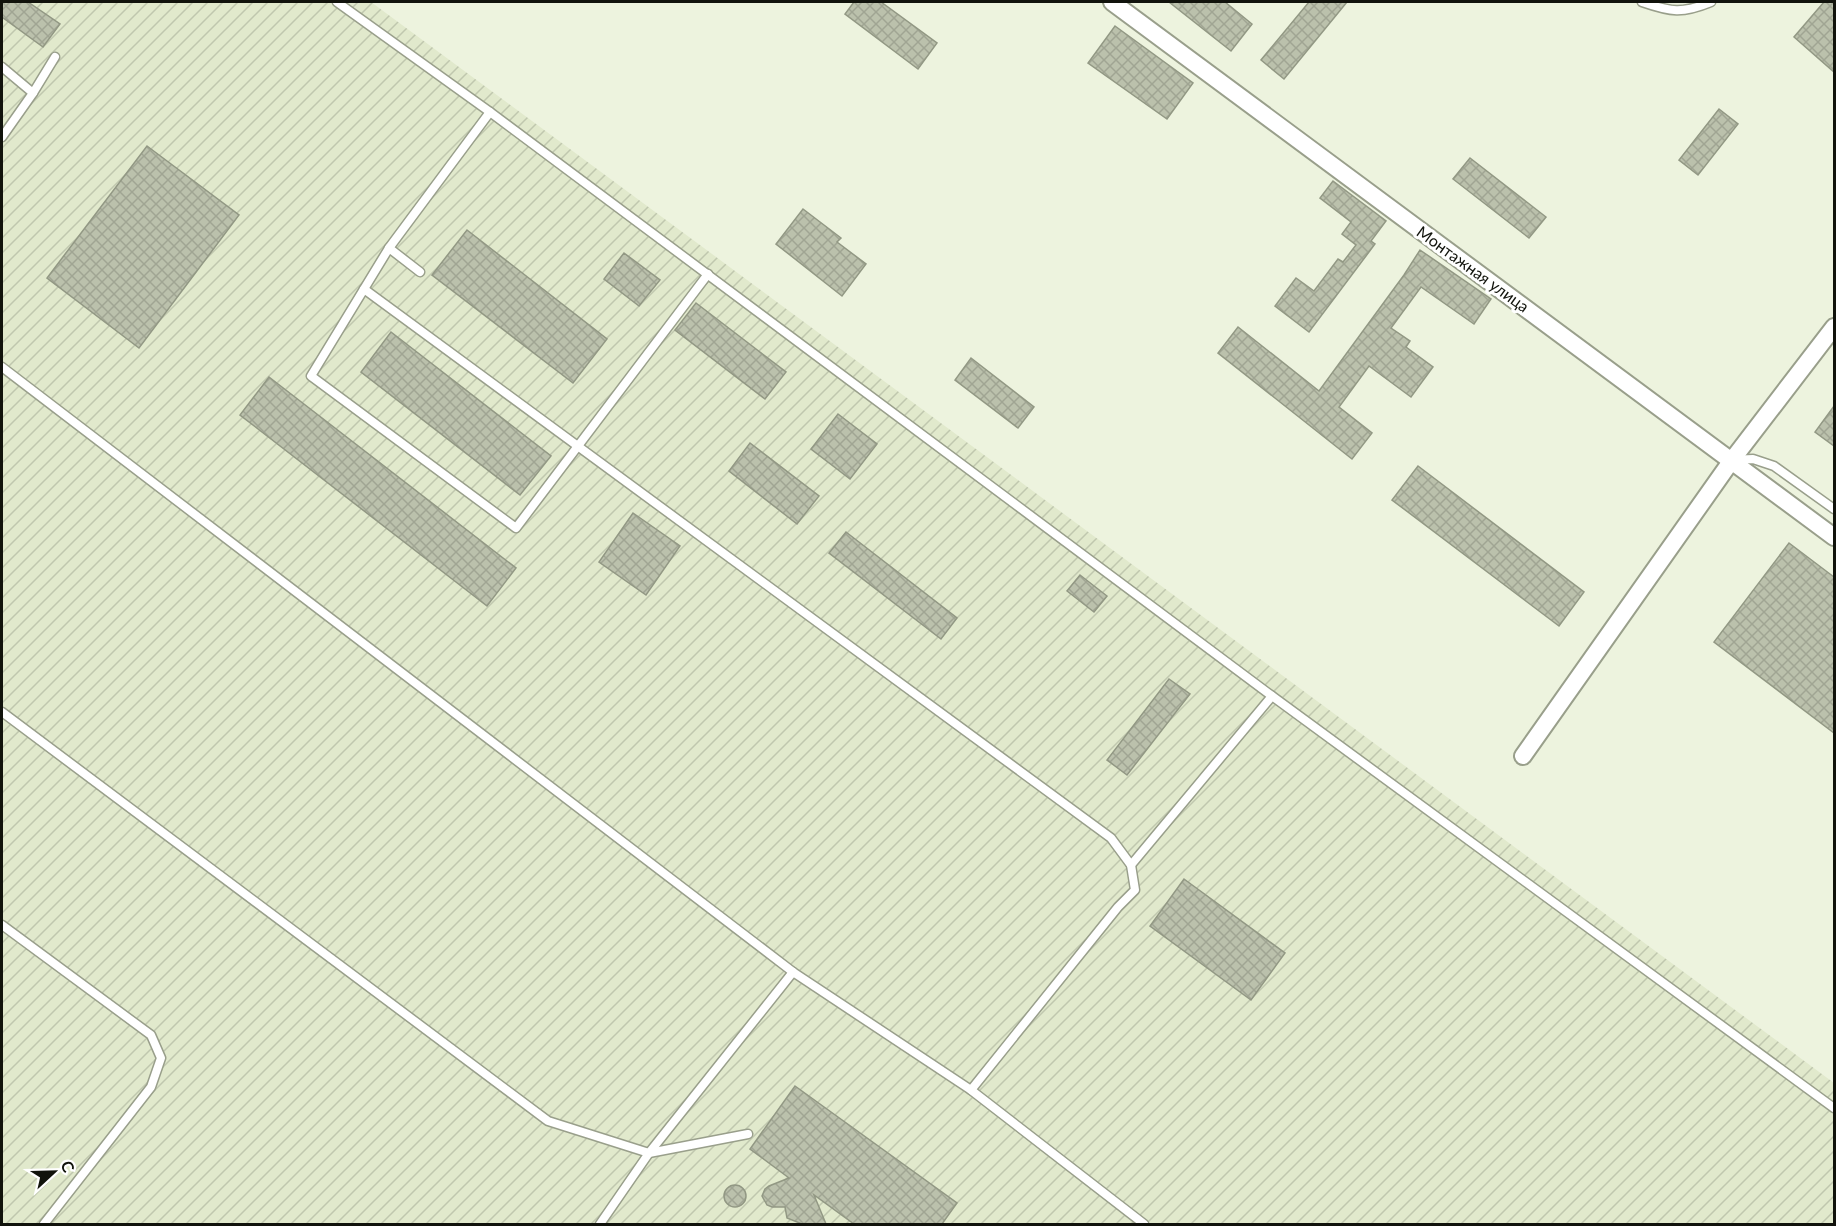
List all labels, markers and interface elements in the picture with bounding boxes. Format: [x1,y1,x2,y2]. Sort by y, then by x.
street label: Монтажная улица [1414,222,1533,316]
north arrow [24,1142,84,1202]
text: С [58,1158,79,1175]

